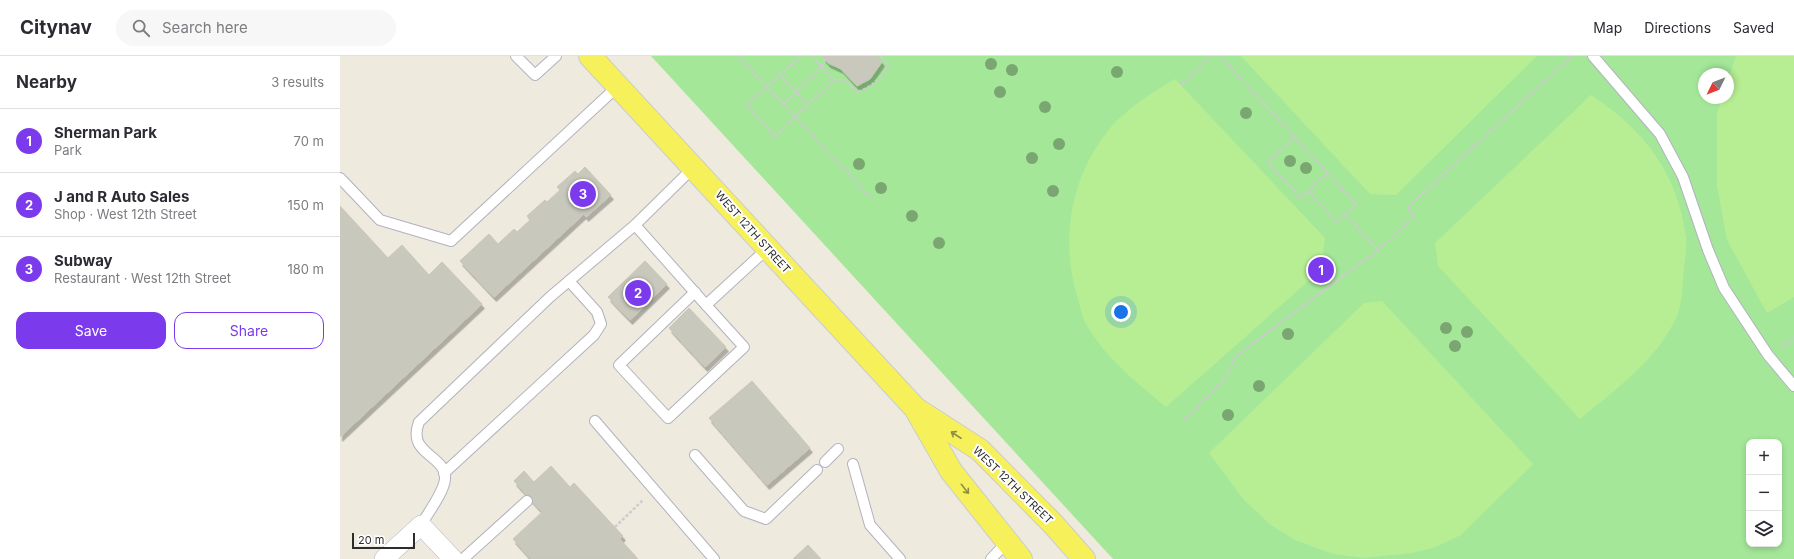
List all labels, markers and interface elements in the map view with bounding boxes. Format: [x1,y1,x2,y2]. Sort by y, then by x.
search box [116,10,396,46]
text: Citynav [20,16,92,39]
icon: search [130,17,152,39]
text: Search here [162,18,248,37]
text: Map [1593,19,1622,36]
text: Directions [1644,19,1711,36]
text: Saved [1733,19,1774,36]
north arrow [1698,68,1734,104]
text: Nearby [16,72,77,92]
text: 3 results [271,74,324,90]
text: Sherman Park [54,123,157,142]
text: 1 [26,133,32,149]
text: 70 m [294,133,324,149]
text: Park [54,142,82,158]
pin: 3 [570,179,596,209]
text: J and R Auto Sales [54,187,189,206]
street label: WEST 12TH STREET [712,188,794,276]
text: 2 [25,197,33,213]
text: 150 m [288,197,324,213]
text: Shop · West 12th Street [54,206,197,222]
text: Subway [54,251,113,270]
pin: 1 [1308,255,1334,285]
text: 3 [25,261,33,277]
text: 180 m [287,261,324,277]
text: Restaurant · West 12th Street [54,270,231,286]
pin: 2 [625,278,651,308]
your location [1111,302,1131,322]
button: Save [16,312,166,349]
button: Share [174,312,324,349]
one-way arrow [950,430,962,438]
map controls [1746,439,1782,547]
button: + [1746,439,1782,475]
street label: WEST 12TH STREET [970,443,1056,527]
button: − [1746,475,1782,511]
one-way arrow [961,483,969,494]
button: layers [1746,511,1782,547]
scale bar [352,531,415,550]
text: 20 m [358,533,384,547]

